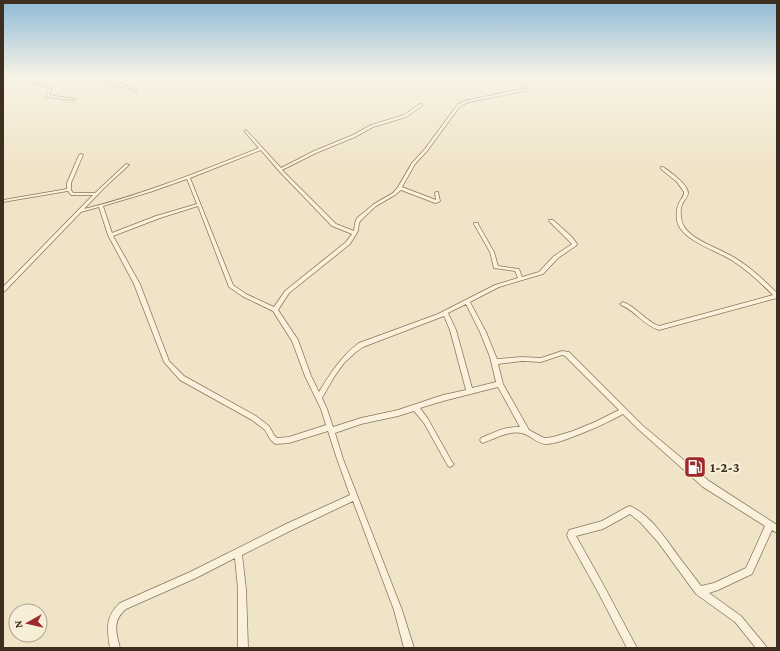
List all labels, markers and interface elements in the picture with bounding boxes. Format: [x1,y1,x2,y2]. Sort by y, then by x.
fuel station icon: 1-2-3 [682,454,708,480]
place label: 1-2-3 [710,459,740,475]
north arrow [8,603,48,643]
text: N [12,619,25,629]

